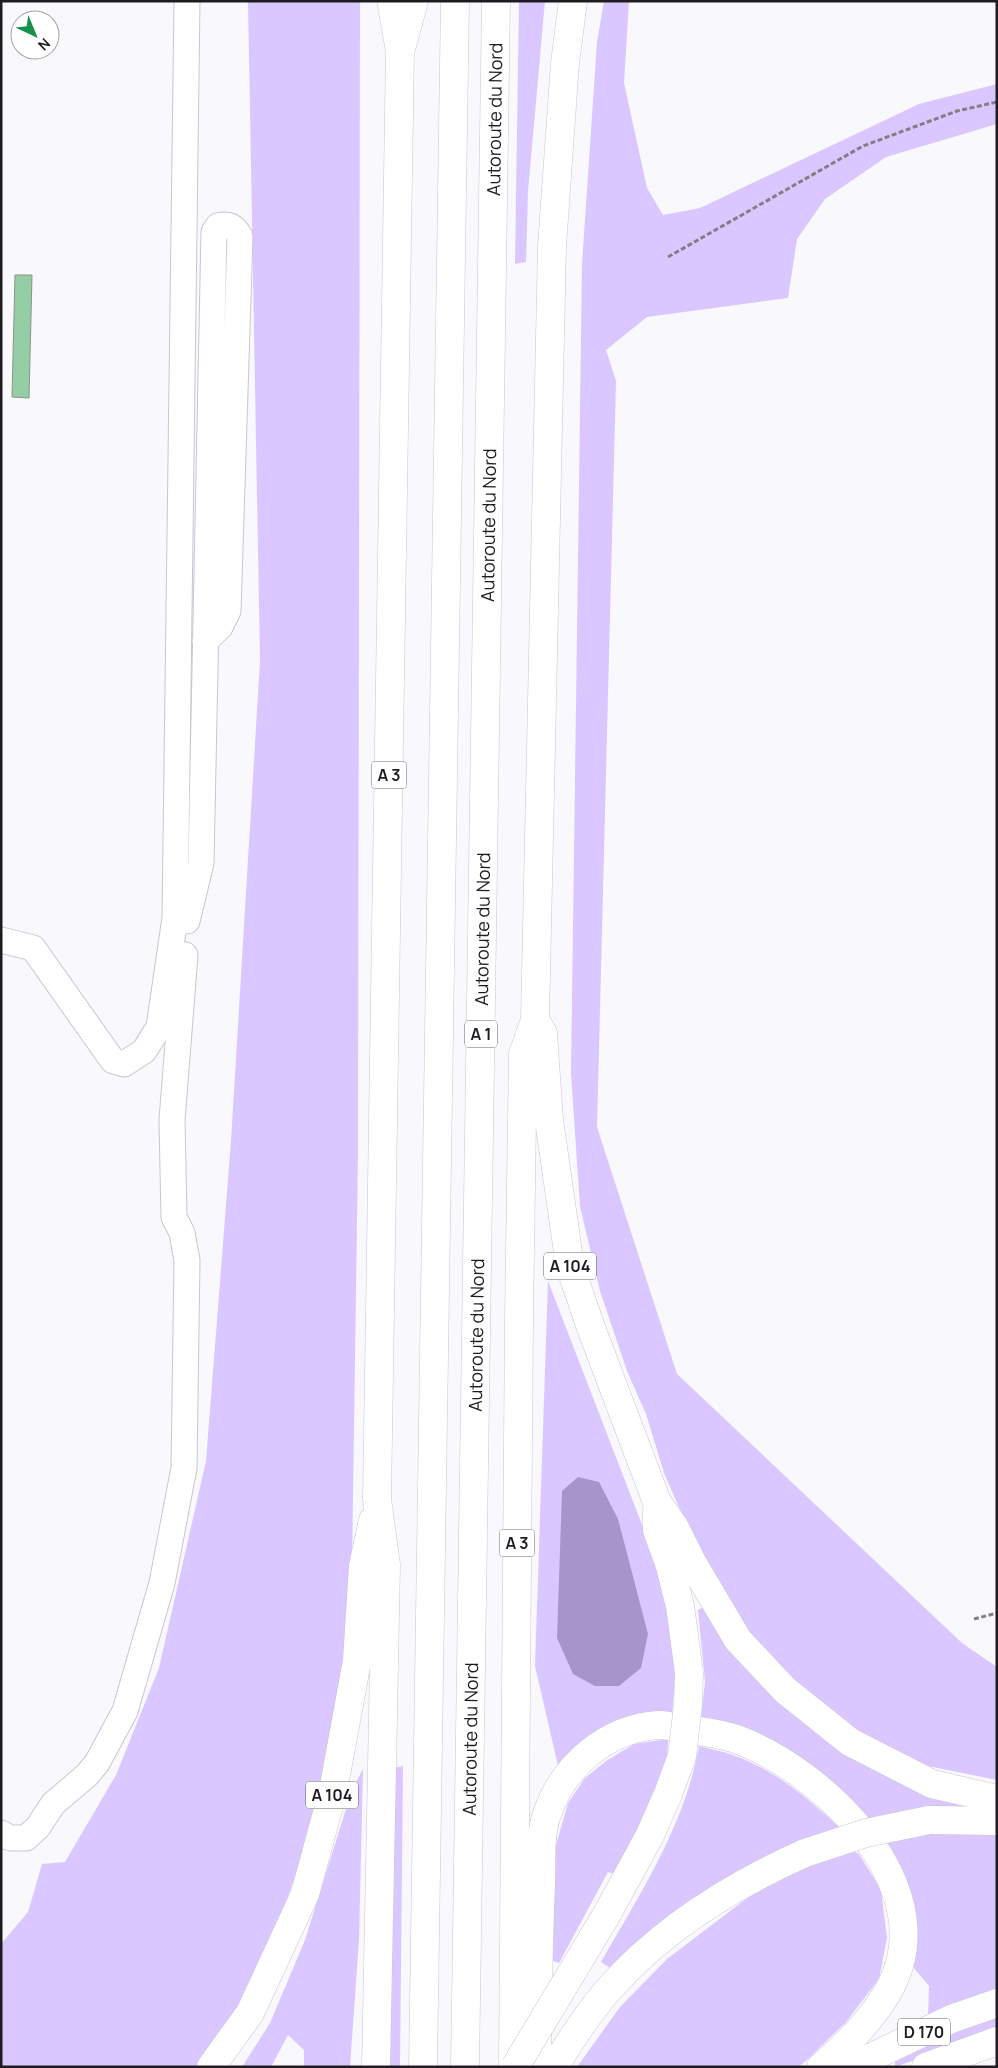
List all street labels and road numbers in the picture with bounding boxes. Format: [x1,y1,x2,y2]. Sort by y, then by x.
street label: Autoroute du Nord [481,42,507,196]
street label: Autoroute du Nord [475,448,501,602]
road number: A 3 [372,762,406,788]
street label: Autoroute du Nord [469,852,495,1006]
road number: A 1 [465,1021,497,1048]
road number: A 104 [544,1252,596,1280]
street label: Autoroute du Nord [463,1258,489,1412]
road number: A 3 [500,1530,534,1556]
street label: Autoroute du Nord [457,1662,483,1816]
road number: A 104 [306,1782,358,1808]
road number: D 170 [898,2018,950,2045]

